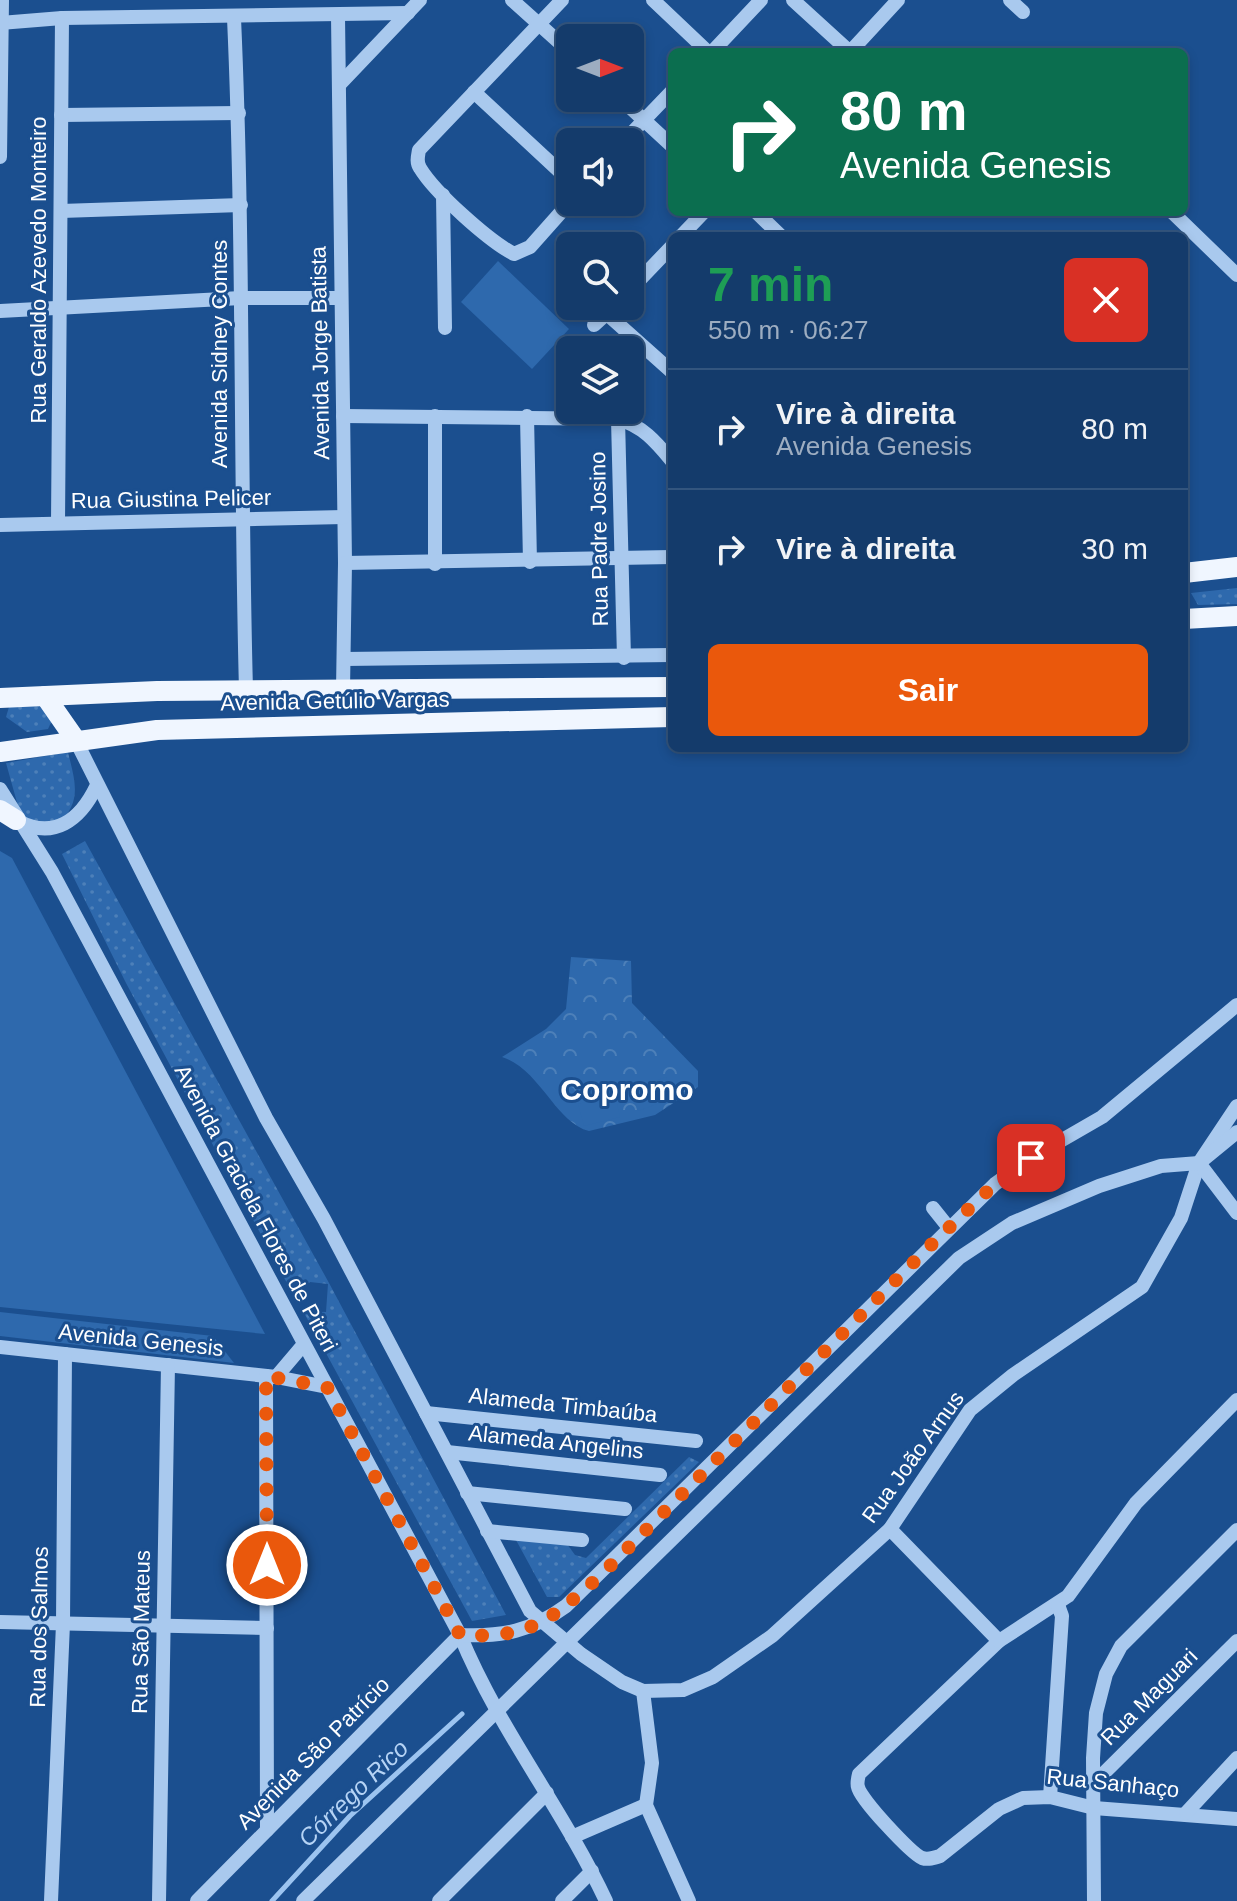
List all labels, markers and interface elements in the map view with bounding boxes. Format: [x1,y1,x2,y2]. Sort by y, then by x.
north arrow [556,24,644,112]
map controls [556,24,644,424]
text: 80 m [840,79,968,142]
icon: right [708,80,812,184]
street label: Rua Geraldo Azevedo Monteiro [26,117,51,423]
button: sound [556,128,644,216]
text: Avenida Genesis [840,145,1112,186]
button: search [556,232,644,320]
street label: Avenida Sidney Contes [207,240,232,468]
street label: Avenida Jorge Batista [306,245,334,460]
text: 7 min [708,258,833,311]
button: close [1064,258,1148,342]
text: 550 m · 06:27 [708,315,868,345]
button: layers [556,336,644,424]
text: Vire à direita [776,397,956,430]
icon: right [708,407,752,451]
text: 80 m [1081,412,1148,445]
text: Avenida Genesis [776,431,972,461]
street label: Rua Padre Josino [585,451,613,627]
street label: Rua Giustina Pelicer [71,485,271,513]
icon: right [708,527,752,571]
text: Vire à direita [776,532,956,565]
text: 30 m [1081,532,1148,565]
button: Sair [708,644,1148,736]
street label: Avenida Getúlio Vargas [220,687,450,715]
street label: Avenida Graciela Flores de Piteri [170,1060,342,1356]
district label: Copromo [560,1073,694,1106]
pin [997,1124,1065,1192]
icon: arrive [1009,1136,1053,1180]
street label: Avenida Genesis [57,1319,225,1361]
street label: Alameda Timbaúba [467,1383,659,1427]
street label: Rua João Arnus [857,1386,969,1528]
street label: Alameda Angelins [467,1420,645,1464]
position arrow [225,1523,309,1607]
street label: Rua dos Salmos [25,1546,53,1708]
street label: Rua São Mateus [127,1550,155,1714]
street label: Rua Maguari [1096,1644,1202,1750]
street label: Avenida São Patrício [232,1672,394,1834]
water label: Córrego Rico [293,1734,413,1852]
street label: Rua Sanhaço [1045,1764,1181,1802]

